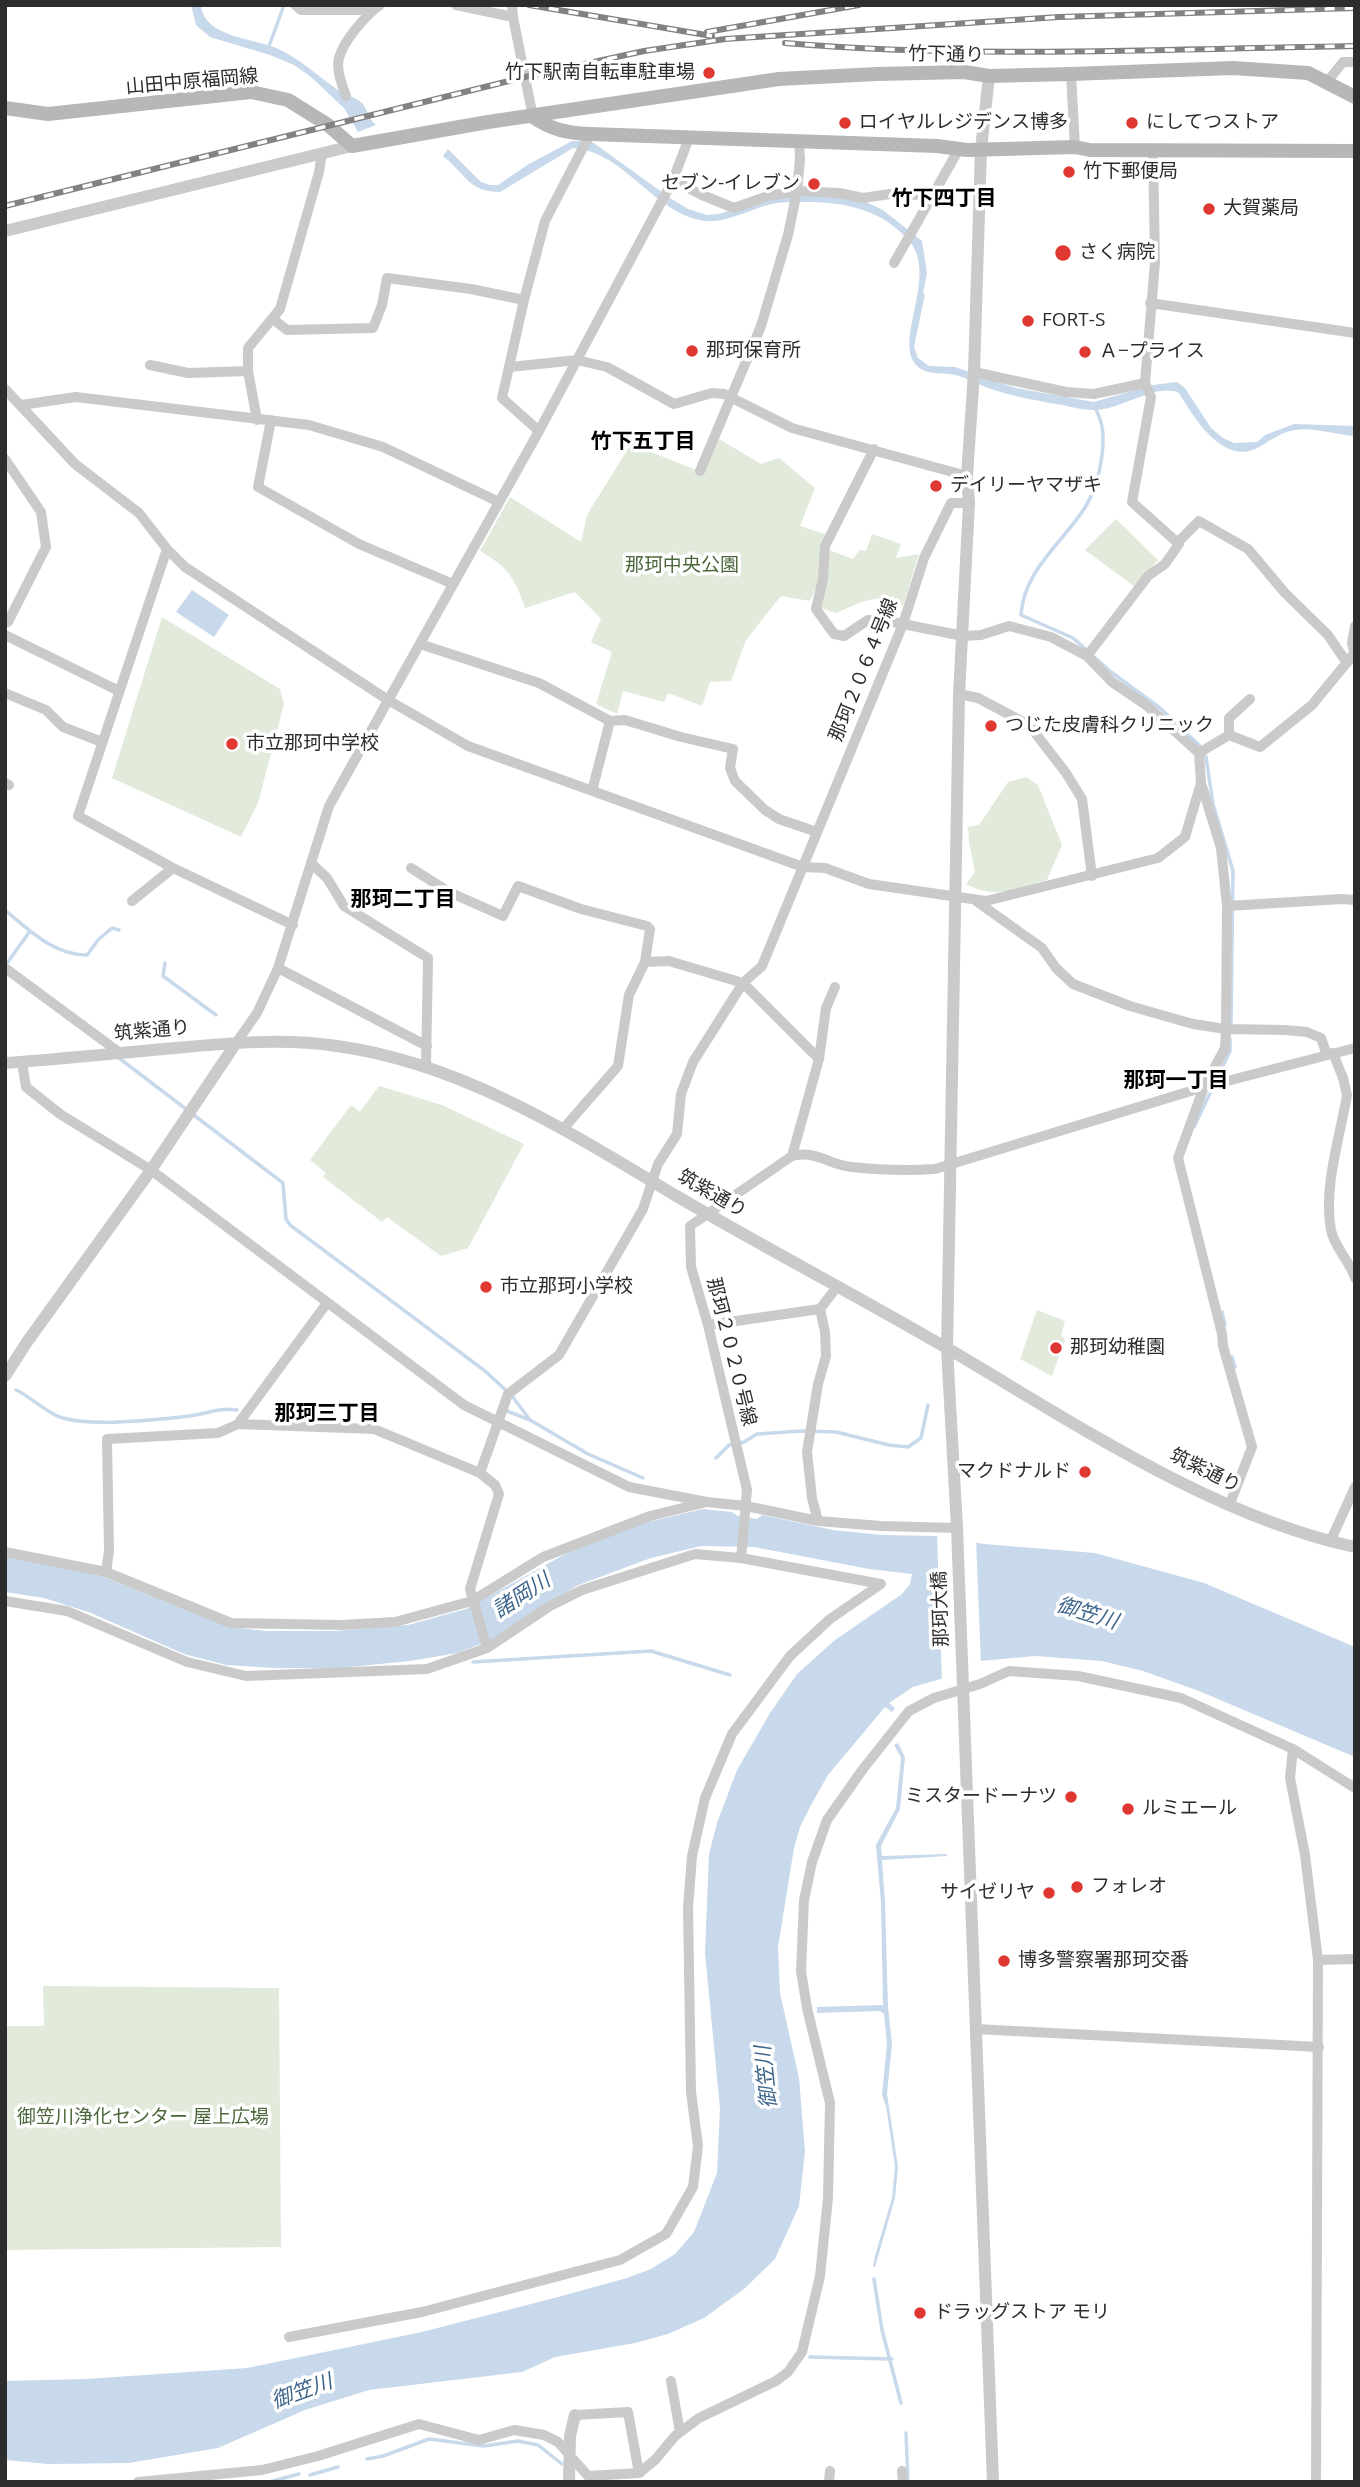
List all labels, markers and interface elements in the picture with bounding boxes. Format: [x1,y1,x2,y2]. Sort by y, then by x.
street label: 竹下通り [908,43,984,67]
place label: 竹下駅南自転車駐車場 [505,62,695,84]
street label: 山田中原福岡線 [125,65,259,99]
marker: 竹下駅南自転車駐車場 [701,65,717,81]
place label: ロイヤルレジデンス博多 [859,112,1068,134]
place label: にしてつストア [1146,112,1279,134]
marker: ロイヤルレジデンス博多 [837,115,853,131]
marker: にしてつストア [1124,115,1140,131]
place label: 竹下郵便局 [1083,161,1178,183]
marker: 竹下郵便局 [1061,164,1077,180]
place label: セブン-イレブン [661,173,800,195]
marker: セブン-イレブン [806,176,822,192]
district label: 竹下四丁目 [892,186,996,212]
place label: 大賀薬局 [1223,198,1299,220]
marker: 大賀薬局 [1201,201,1217,217]
place label: さく病院 [1079,242,1155,264]
marker: さく病院 [1053,243,1073,263]
place label: FORT-S [1042,310,1105,332]
marker: FORT-S [1020,313,1036,329]
place label: 那珂保育所 [706,340,801,362]
place label: Ａ−プライス [1099,341,1205,363]
marker: 那珂保育所 [684,343,700,359]
marker: Ａ−プライス [1077,344,1093,360]
district label: 竹下五丁目 [591,429,695,455]
place label: デイリーヤマザキ [950,475,1102,497]
marker: デイリーヤマザキ [928,478,944,494]
park label: 那珂中央公園 [625,555,739,577]
street label: 那珂２０６４号線 [825,595,903,745]
place label: つじた皮膚科クリニック [1005,715,1214,737]
marker: つじた皮膚科クリニック [983,718,999,734]
place label: 市立那珂中学校 [246,733,379,755]
marker: 市立那珂中学校 [224,736,240,752]
district label: 那珂二丁目 [351,887,455,913]
street label: 筑紫通り [113,1016,191,1046]
district label: 那珂一丁目 [1124,1068,1228,1094]
street label: 筑紫通り [673,1165,751,1223]
street label: 那珂２０２０号線 [702,1275,760,1429]
place label: 市立那珂小学校 [500,1276,633,1298]
marker: 市立那珂小学校 [478,1279,494,1295]
place label: 那珂幼稚園 [1070,1337,1165,1359]
marker: 那珂幼稚園 [1048,1340,1064,1356]
district label: 那珂三丁目 [275,1401,379,1427]
street label: 筑紫通り [1166,1444,1244,1498]
place label: マクドナルド [957,1461,1071,1483]
marker: マクドナルド [1077,1464,1093,1480]
water label: 諸岡川 [489,1568,555,1624]
street label: 那珂大橋 [928,1571,954,1647]
water label: 御笠川 [1053,1593,1121,1635]
place label: ミスタードーナツ [905,1786,1057,1808]
marker: ミスタードーナツ [1063,1789,1079,1805]
place label: ルミエール [1142,1798,1237,1820]
marker: ルミエール [1120,1801,1136,1817]
place label: フォレオ [1091,1876,1167,1898]
marker: フォレオ [1069,1879,1085,1895]
place label: サイゼリヤ [940,1882,1035,1904]
marker: サイゼリヤ [1041,1885,1057,1901]
place label: 博多警察署那珂交番 [1018,1950,1189,1972]
marker: 博多警察署那珂交番 [996,1953,1012,1969]
water label: 御笠川 [751,2044,783,2110]
park label: 御笠川浄化センター 屋上広場 [17,2107,269,2129]
place label: ドラッグストア モリ [934,2302,1110,2324]
marker: ドラッグストア モリ [912,2305,928,2321]
water label: 御笠川 [268,2369,336,2415]

